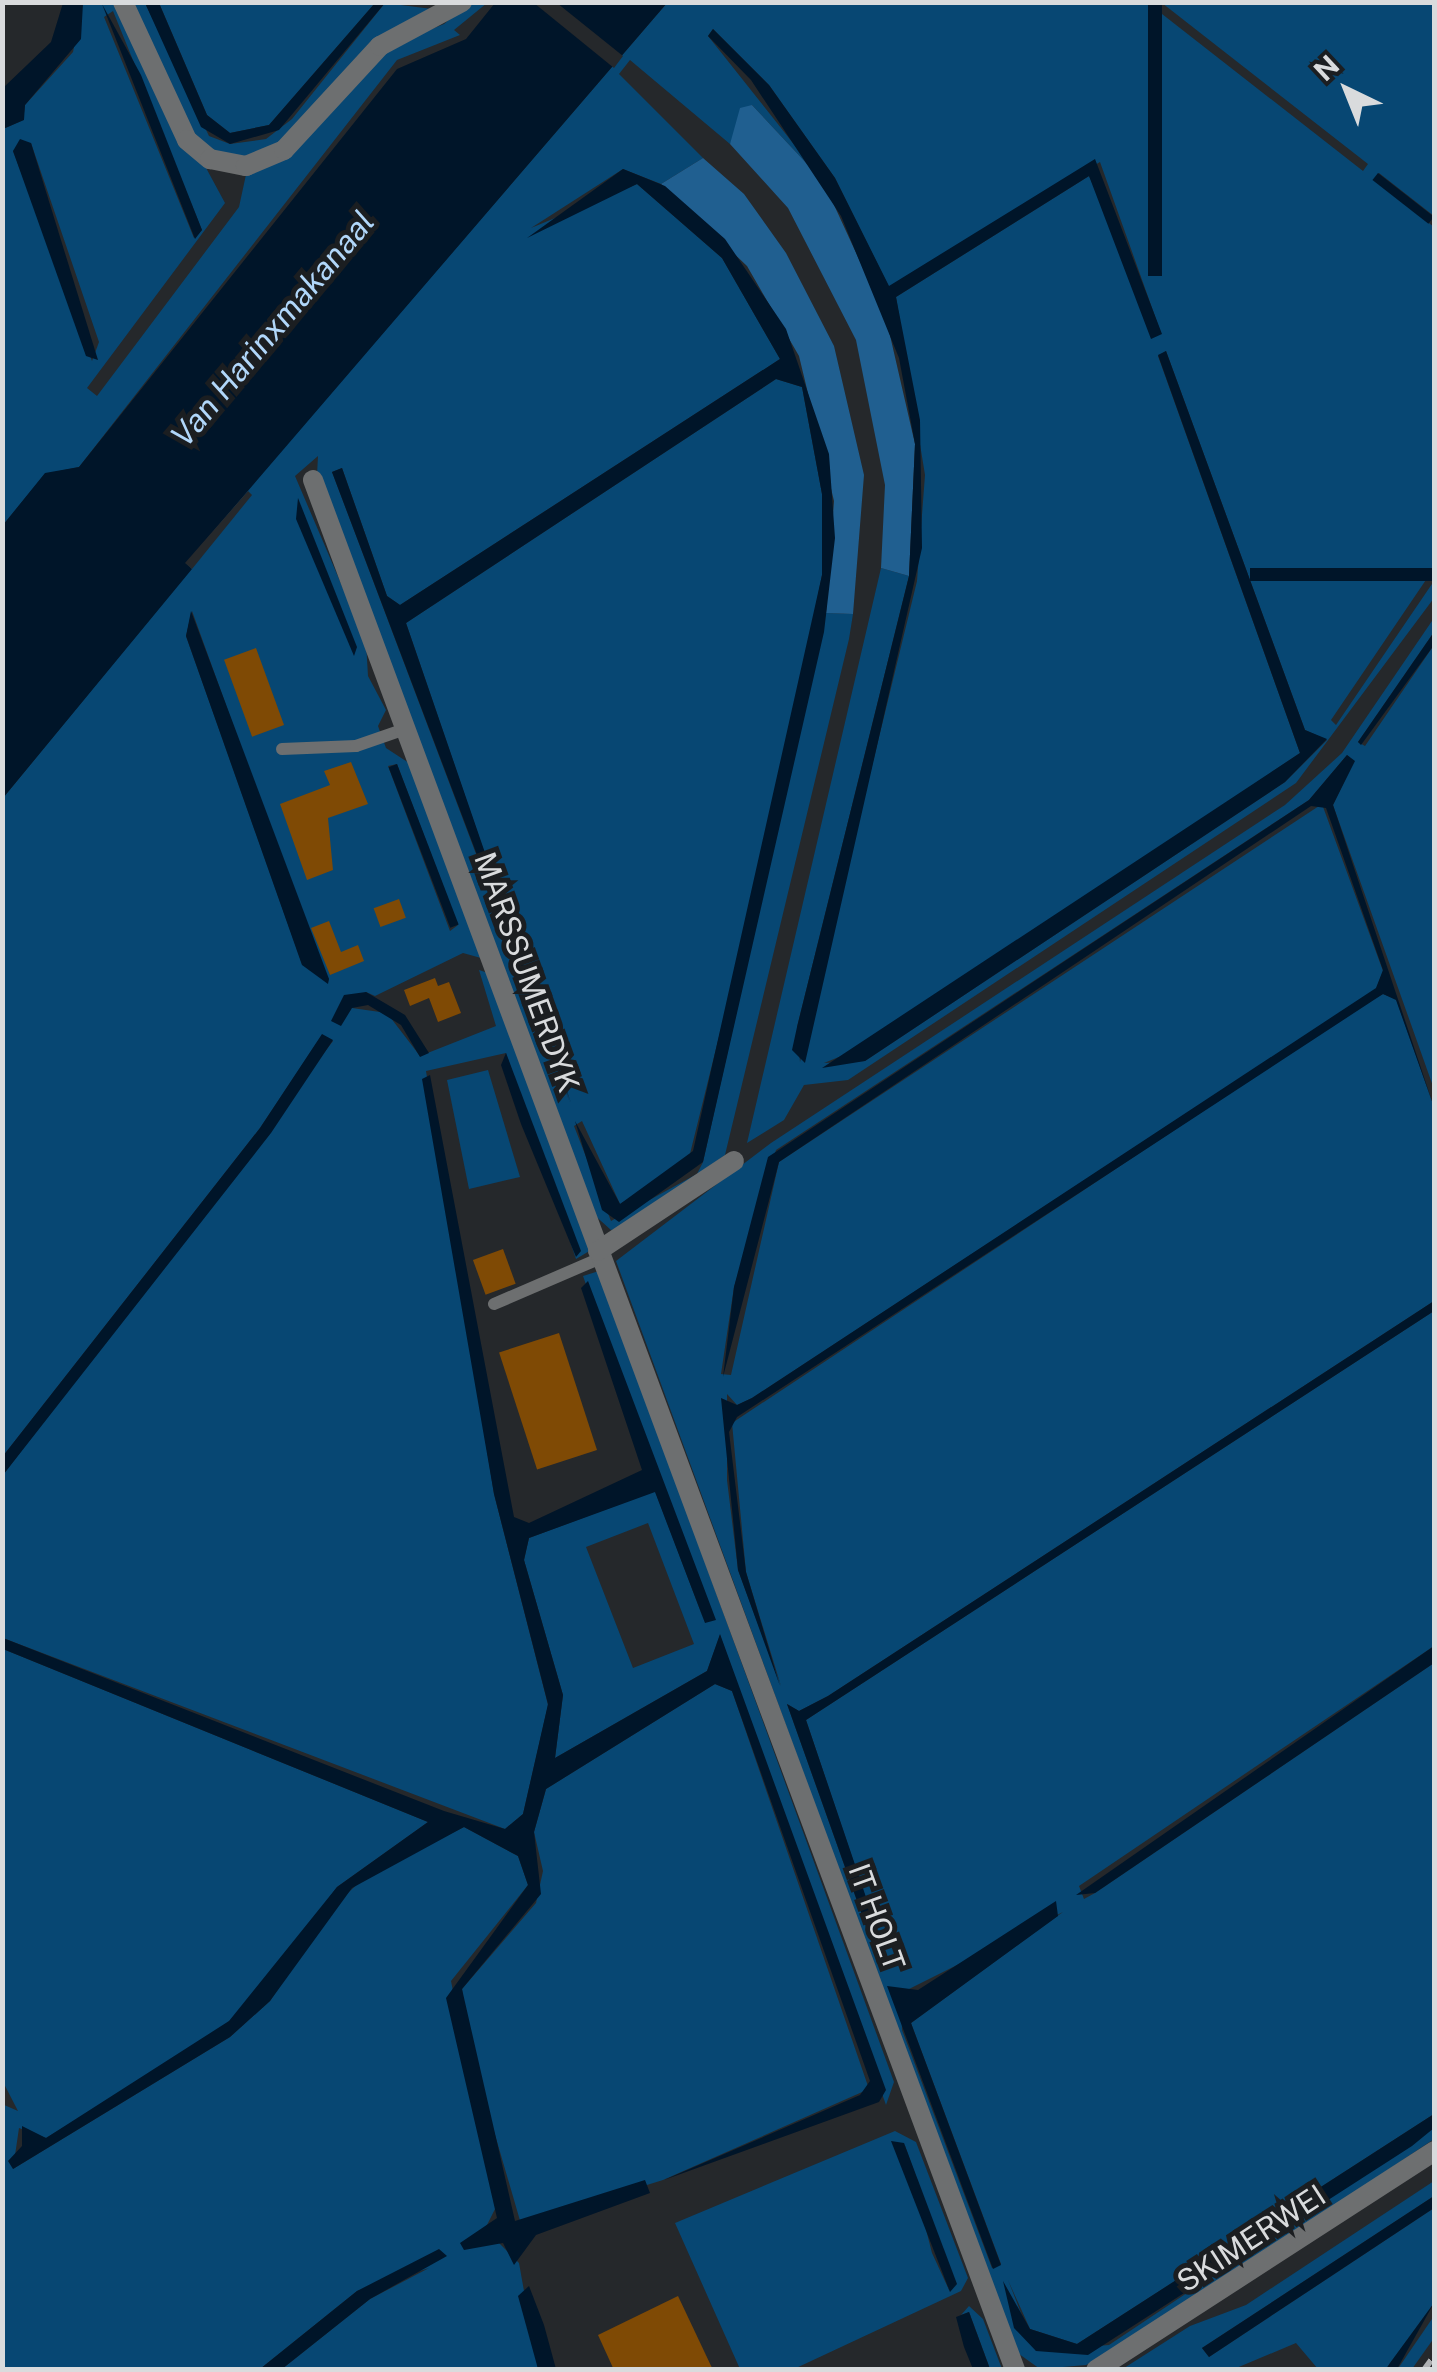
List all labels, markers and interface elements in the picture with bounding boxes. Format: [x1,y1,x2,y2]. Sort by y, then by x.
north arrow [1297,40,1397,140]
text: N [1307,48,1345,87]
water label: Van Harinxmakanaal [163,203,383,455]
street label: MARSSUMERDYK [467,847,587,1097]
street label: IT HOLT [841,1859,913,1975]
street label: SKIMERWEI [1170,2177,1332,2299]

